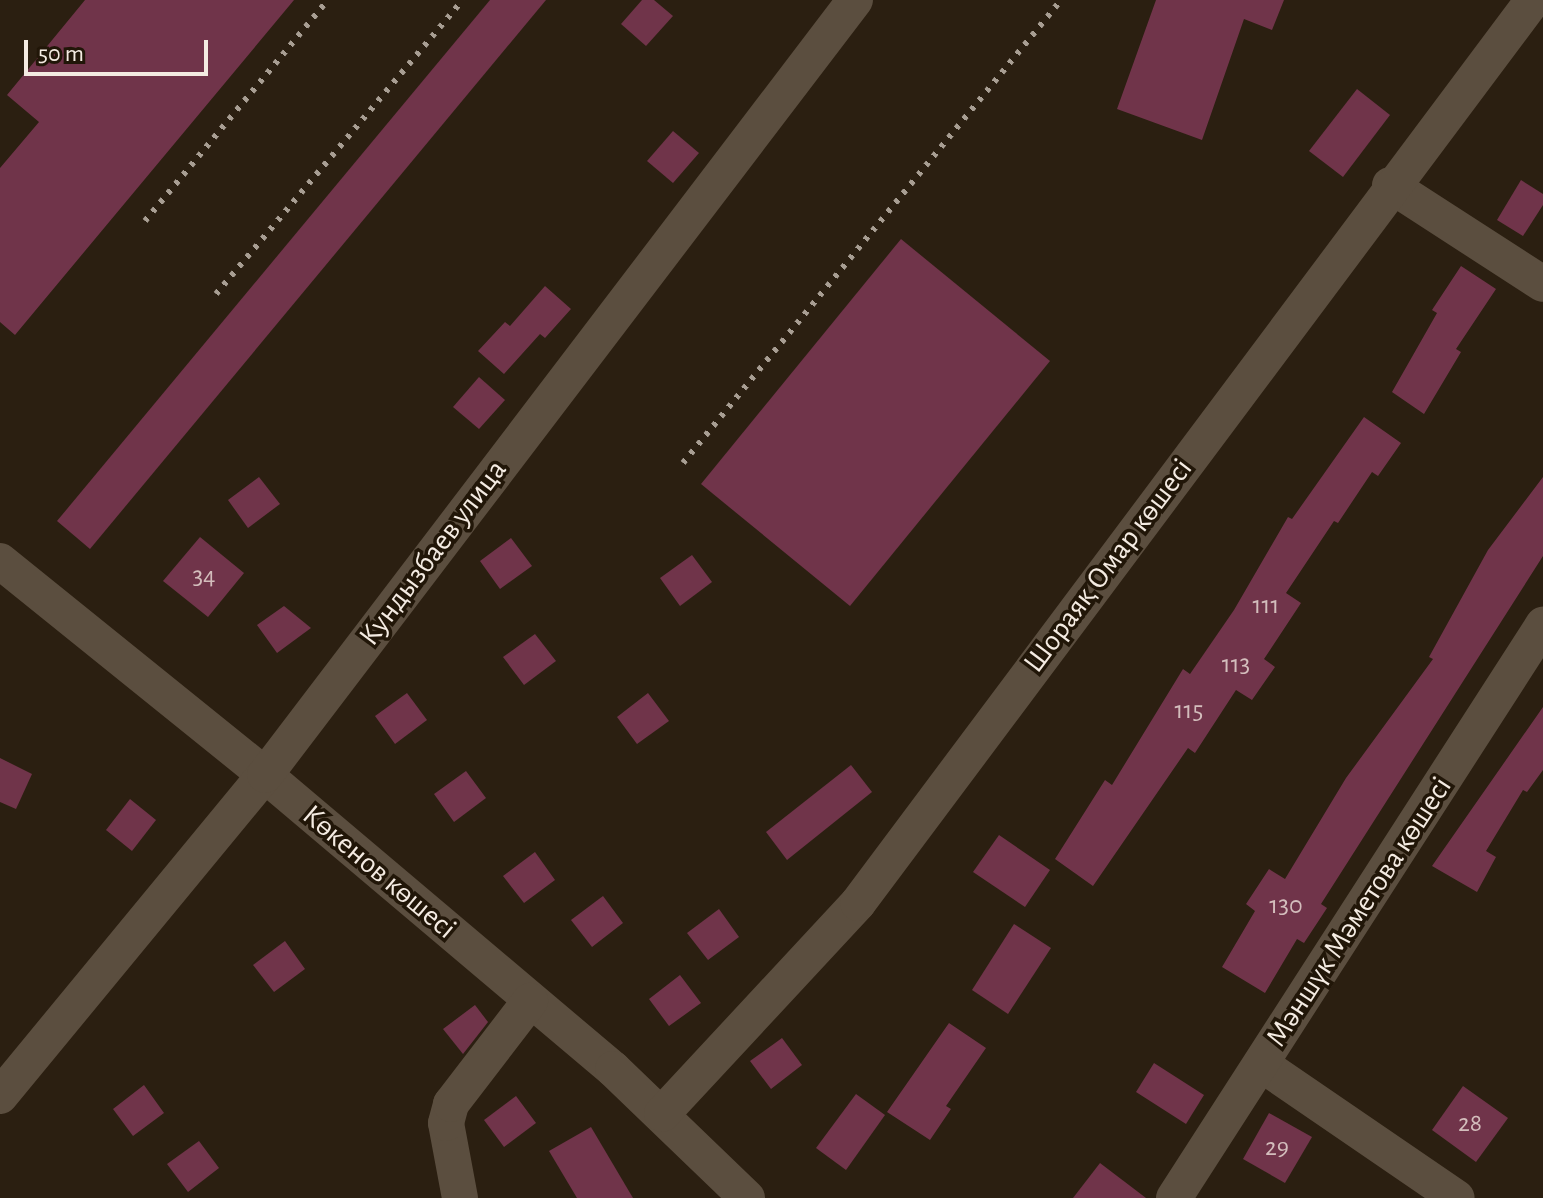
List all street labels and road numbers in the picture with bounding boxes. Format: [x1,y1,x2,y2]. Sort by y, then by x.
street label: Шораяқ Омар көшесі [1016,452,1200,680]
street label: Кундызбаев улица [351,453,515,653]
street label: Мәншүк Мәметова көшесі [1258,770,1460,1054]
street label: Көкенов көшесі [295,797,463,947]

